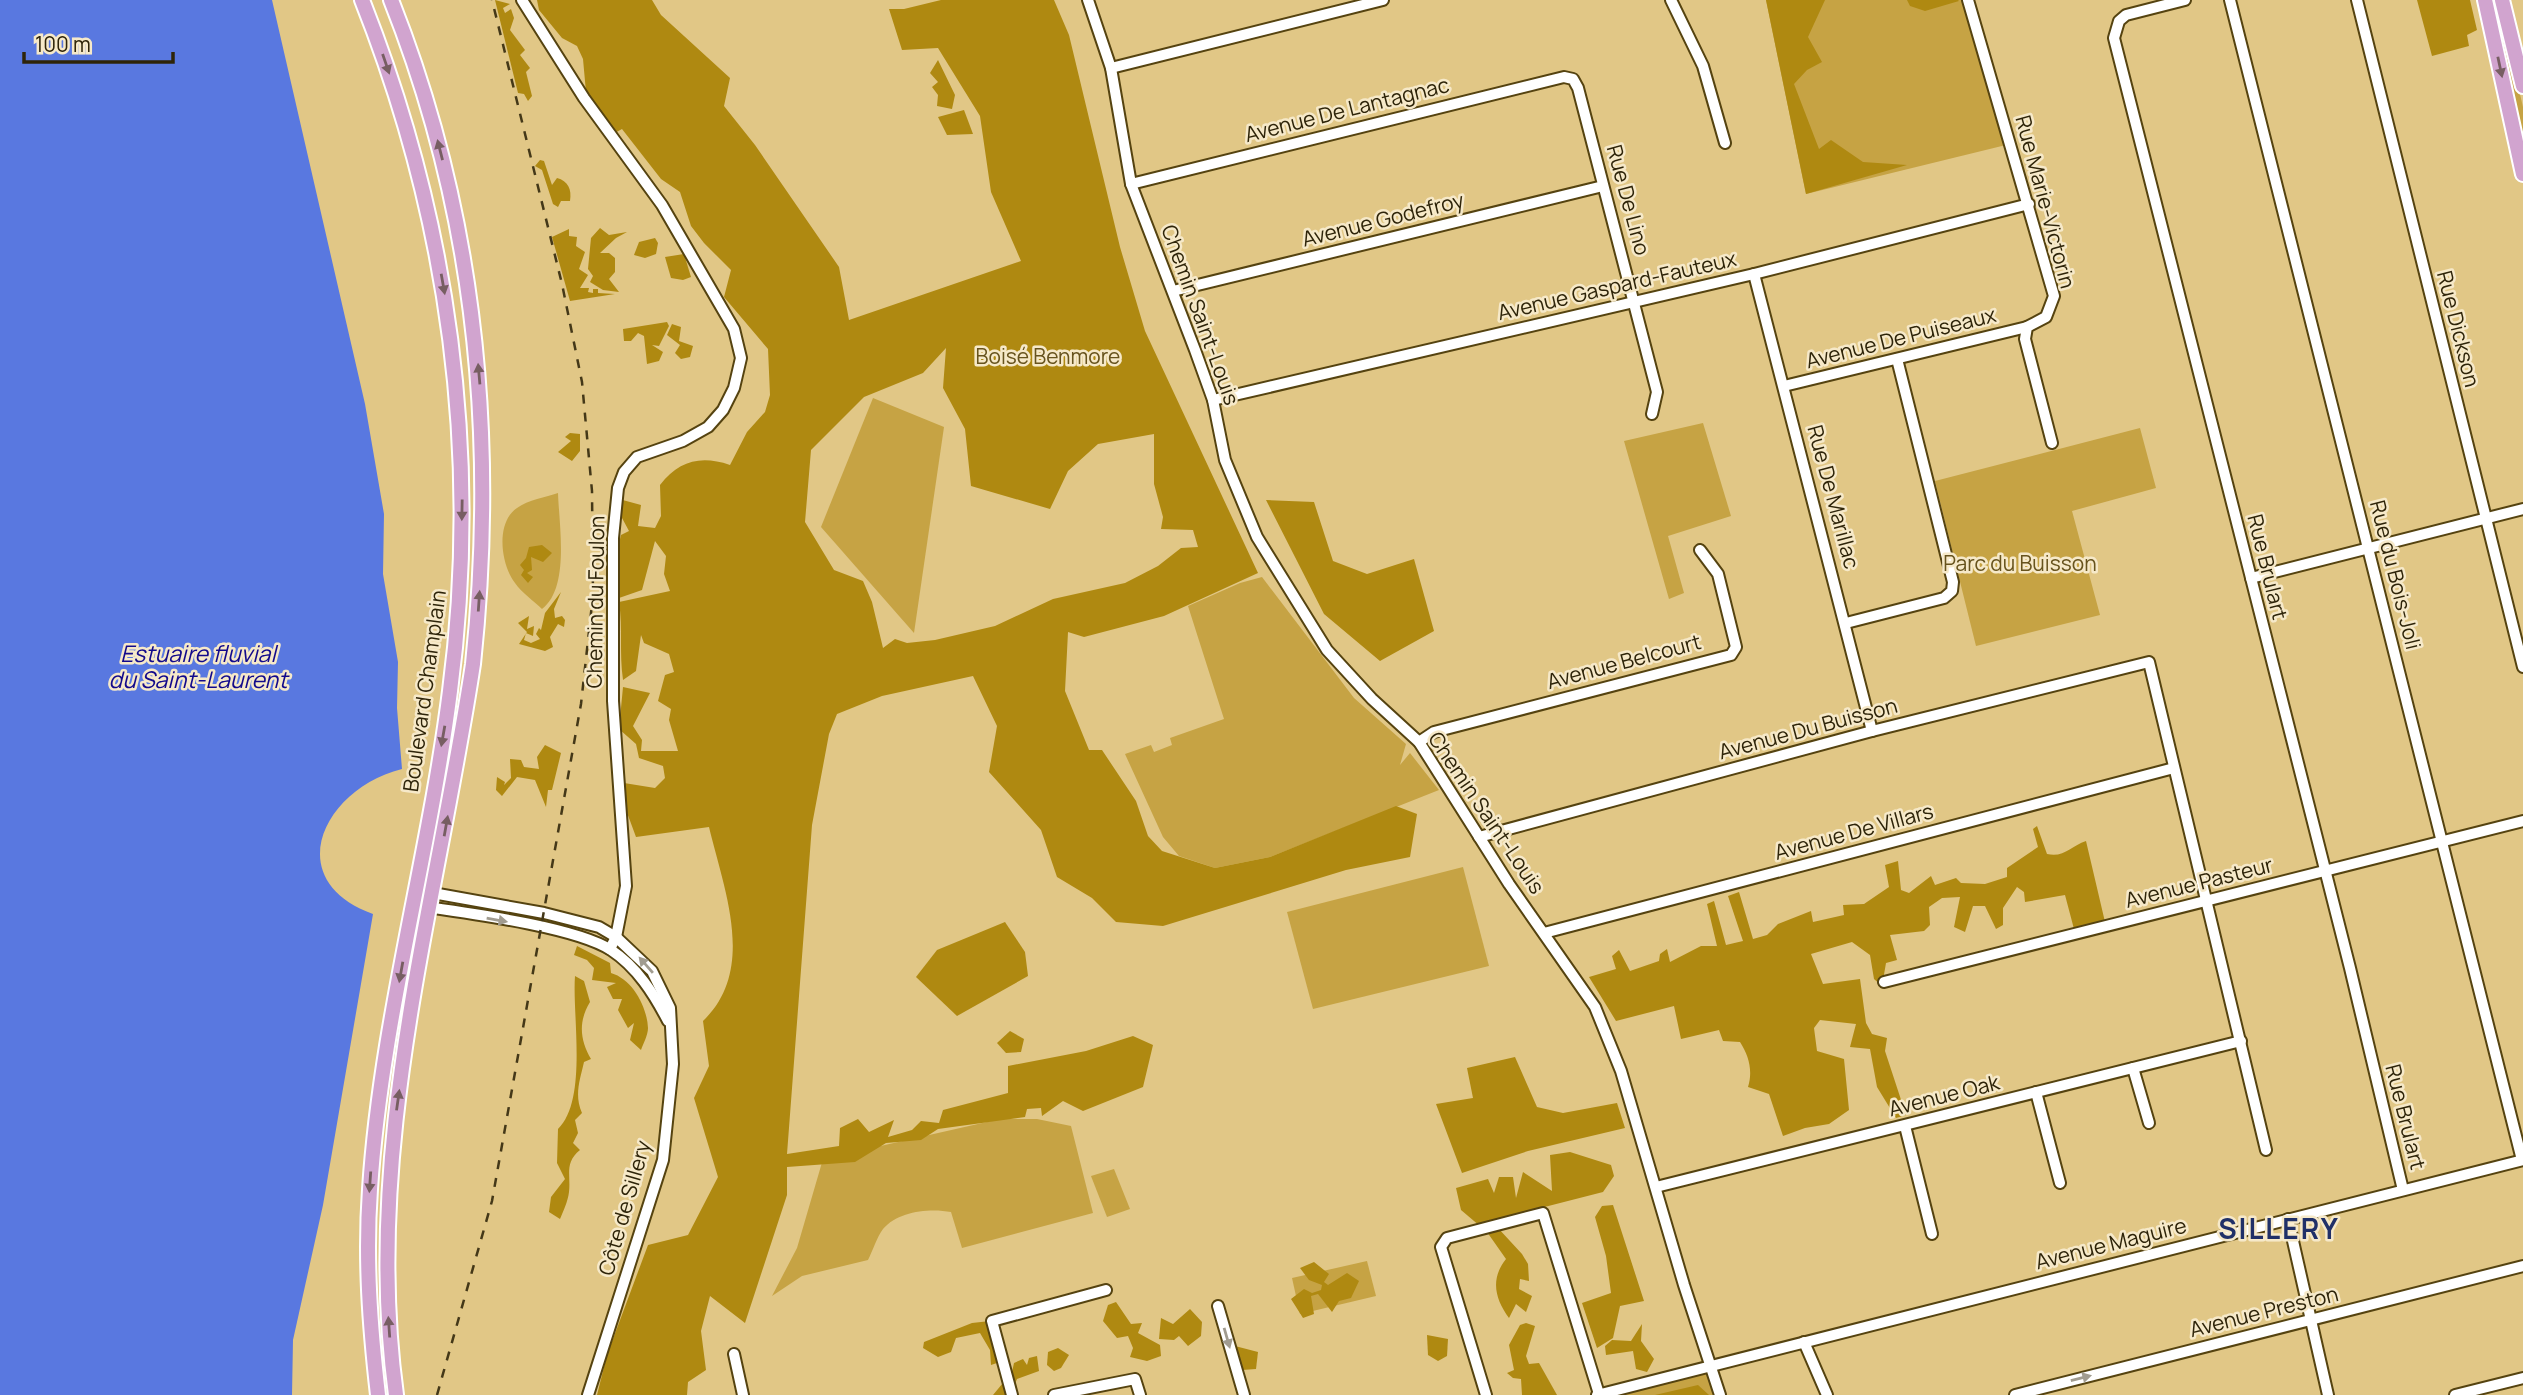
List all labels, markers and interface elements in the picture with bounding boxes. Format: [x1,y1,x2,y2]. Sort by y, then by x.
scale bar [24,21,173,65]
text: 100 m [35,30,91,58]
one-way arrow [381,53,392,74]
one-way arrow [2494,56,2505,78]
street label: Avenue De Lantagnac [1242,70,1452,148]
street label: Rue Marie-Victorin [2009,112,2083,291]
one-way arrow [435,139,446,161]
street label: Rue De Lino [1601,141,1657,258]
street label: Avenue Godefroy [1299,185,1467,253]
street label: Chemin Saint-Louis [1155,221,1247,409]
street label: Avenue Gaspard-Fauteux [1495,244,1739,326]
street label: Rue Dickson [2431,268,2487,390]
one-way arrow [438,273,449,295]
street label: Avenue De Puiseaux [1803,300,1999,374]
park label: Boisé Benmore [976,342,1120,370]
one-way arrow [473,363,484,385]
street label: Rue De Marillac [1801,422,1867,572]
street label: Rue du Bois-Joli [2364,497,2428,652]
one-way arrow [456,499,468,521]
street label: Rue Brulart [2241,511,2295,622]
street label: Chemin du Foulon [579,515,611,689]
park label: Parc du Buisson [1943,549,2097,577]
street label: Boulevard Champlain [396,588,452,794]
one-way arrow [474,590,485,612]
street label: Avenue Belcourt [1544,627,1704,695]
water label: Estuaire fluvial du Saint-Laurent [109,637,290,695]
street label: Avenue Du Buisson [1715,691,1900,765]
one-way arrow [437,725,448,747]
street label: Chemin Saint-Louis [1422,726,1551,899]
street label: Avenue De Villars [1771,796,1936,866]
one-way arrow [440,815,451,837]
street label: Avenue Pasteur [2122,850,2276,914]
one-way arrow [486,914,508,925]
one-way arrow [639,956,654,973]
one-way arrow [395,961,406,983]
street label: Rue Brulart [2379,1061,2433,1172]
street label: Avenue Oak [1885,1068,2003,1122]
one-way arrow [392,1089,403,1111]
street label: Côte de Sillery [591,1137,657,1279]
one-way arrow [364,1172,375,1194]
district label: SILLERY [2218,1209,2340,1247]
street label: Avenue Maguire [2032,1211,2189,1275]
street label: Avenue Preston [2186,1279,2341,1343]
one-way arrow [383,1316,394,1338]
one-way arrow [1223,1328,1233,1349]
one-way arrow [2070,1372,2092,1383]

